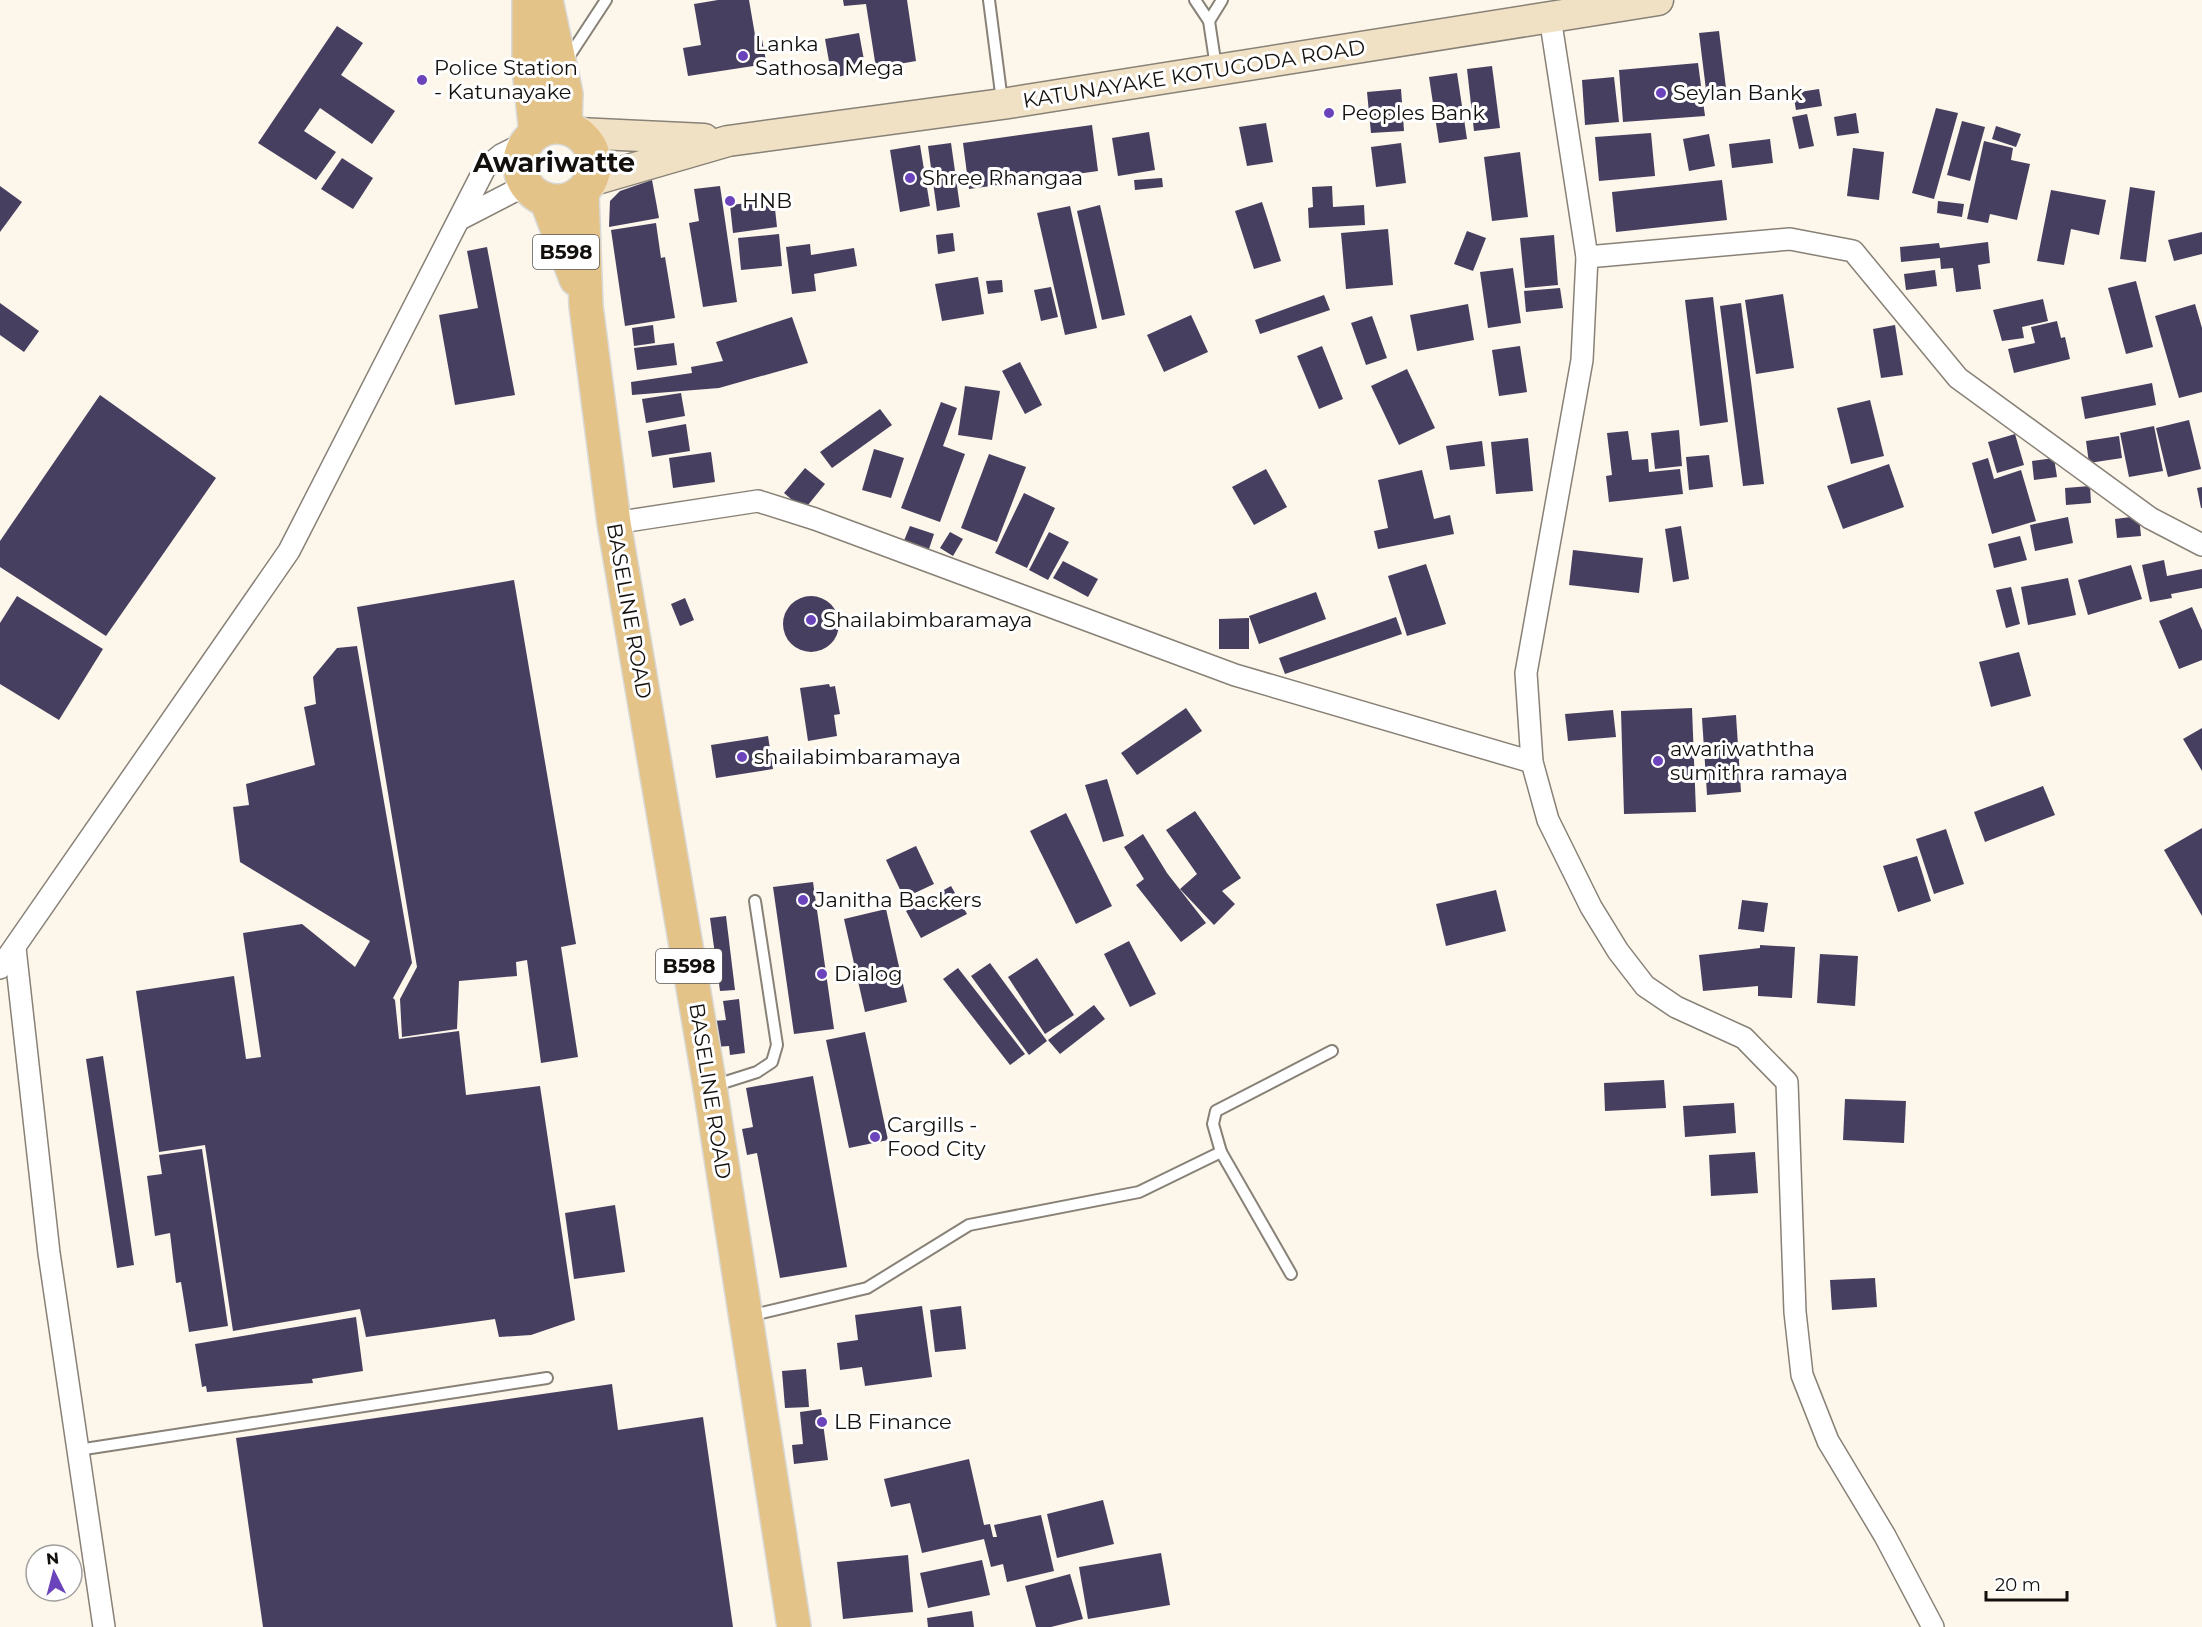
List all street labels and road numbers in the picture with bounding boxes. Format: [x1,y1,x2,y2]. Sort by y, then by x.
street label: KATUNAYAKE KOTUGODA ROAD [1021,34,1367,113]
road number: B598 [533,235,599,269]
street label: BASELINE ROAD [602,521,657,701]
road number: B598 [656,949,722,983]
street label: BASELINE ROAD [684,1001,737,1181]

